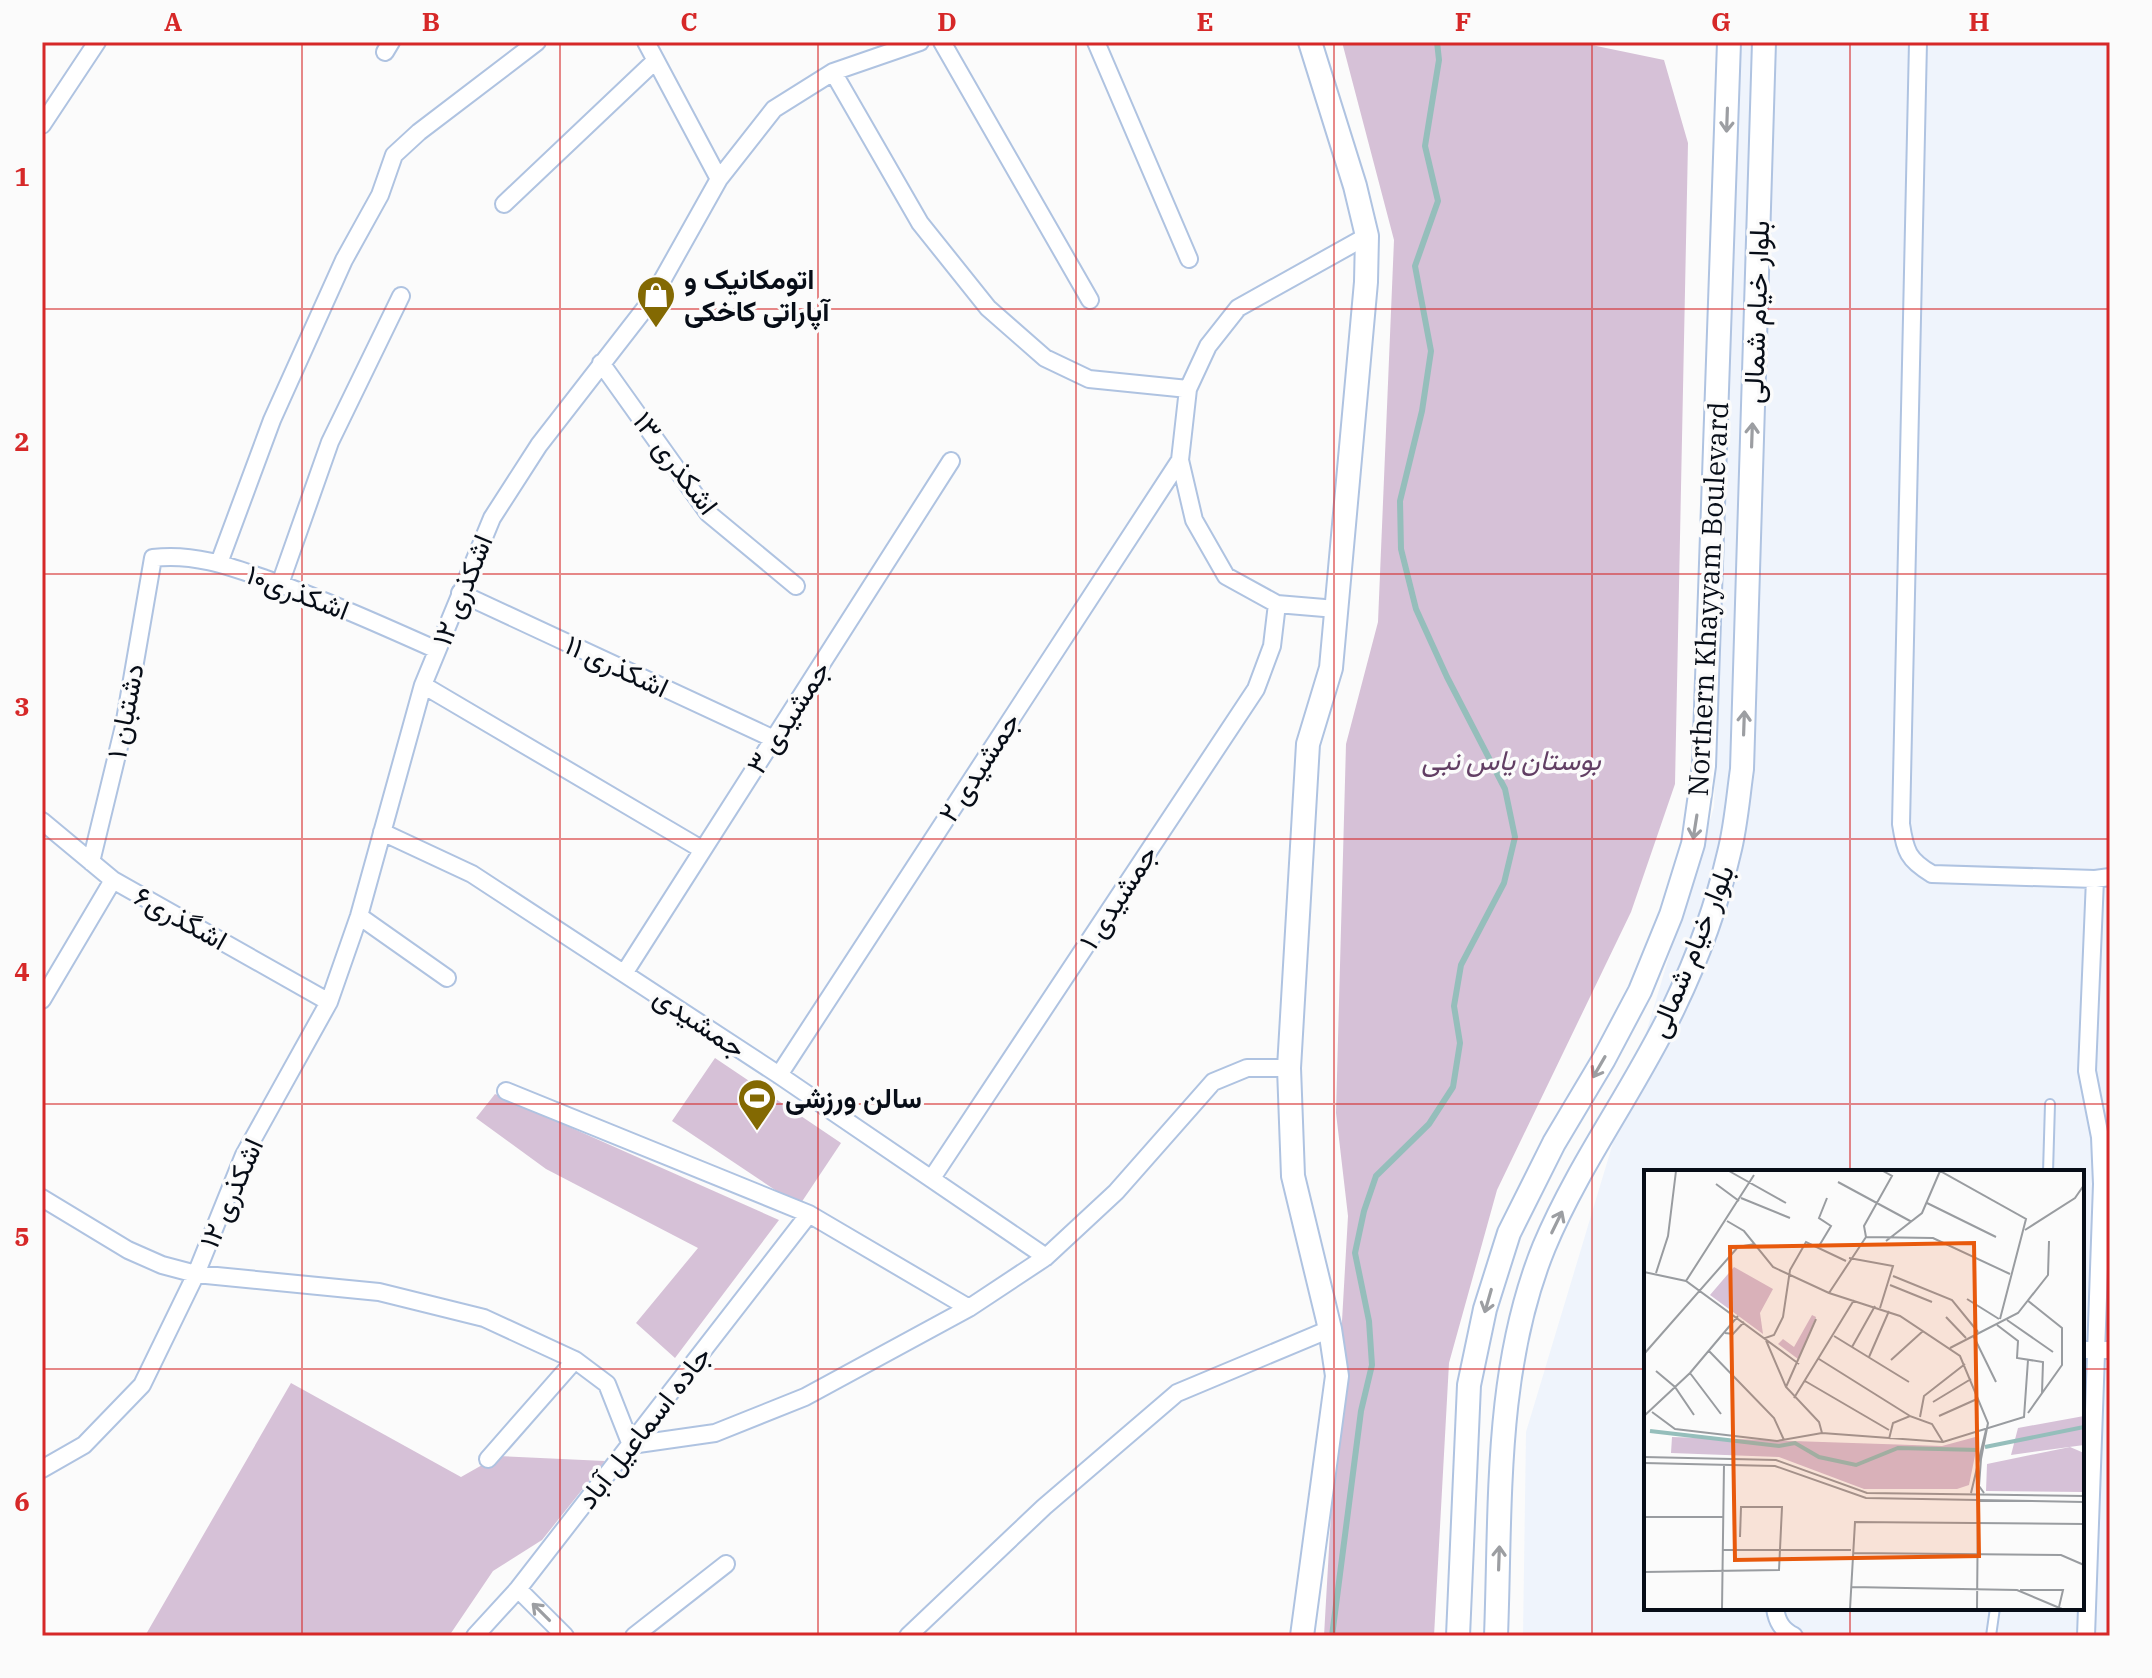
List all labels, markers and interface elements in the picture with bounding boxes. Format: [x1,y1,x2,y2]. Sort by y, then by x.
text: A [164,4,182,38]
text: B [422,4,440,38]
text: C [680,4,698,38]
text: D [937,4,957,38]
text: E [1196,4,1214,38]
text: F [1455,4,1471,38]
text: G [1711,4,1731,38]
text: H [1968,4,1990,38]
one-way arrow [1719,106,1734,133]
text: 1 [14,159,30,193]
street label: بلوار خیام شمالی [1734,220,1778,404]
place label: اتومکانیک و آپاراتی کاخکی [684,260,831,331]
shop icon: اتومکانیک و آپاراتی کاخکی [635,274,677,329]
street label: Northern Khayyam Boulevard [1679,401,1736,797]
street label: اشکذری ۱۳ [625,404,727,522]
one-way arrow [1745,422,1760,449]
text: 2 [14,424,30,458]
street label: اشکذری ۱۲ [423,529,500,651]
street label: اشکذری۱۰ [242,555,355,628]
street label: اشکذری ۱۱ [560,626,675,706]
street label: جمشیدی ۳ [737,653,838,781]
street label: دشتبان ۱ [97,660,152,762]
text: 3 [14,689,30,723]
street label: جمشیدی ۲ [929,704,1028,829]
one-way arrow [1736,710,1751,737]
park label: بوستان یاس نبی [1421,741,1601,778]
one-way arrow [1687,814,1702,839]
street label: جمشیدی ۱ [1070,837,1165,956]
street label: بلوار خیام شمالی [1639,859,1743,1043]
street label: اشگذری۶ [128,877,234,958]
text: 4 [14,954,30,988]
street label: جمشیدی [647,977,753,1066]
one-way arrow [1591,1055,1607,1078]
sports icon: سالن ورزشی [736,1077,778,1132]
place label: سالن ورزشی [785,1079,922,1116]
street label: اشکذری ۱۲ [190,1132,271,1253]
inset map [1644,1170,2084,1610]
one-way arrow [1549,1211,1565,1235]
text: 5 [14,1219,30,1253]
one-way arrow [1480,1288,1494,1313]
street label: جاده اسماعیل آباد [568,1338,719,1516]
text: 6 [14,1484,30,1518]
one-way arrow [1491,1545,1506,1572]
one-way arrow [531,1603,551,1622]

